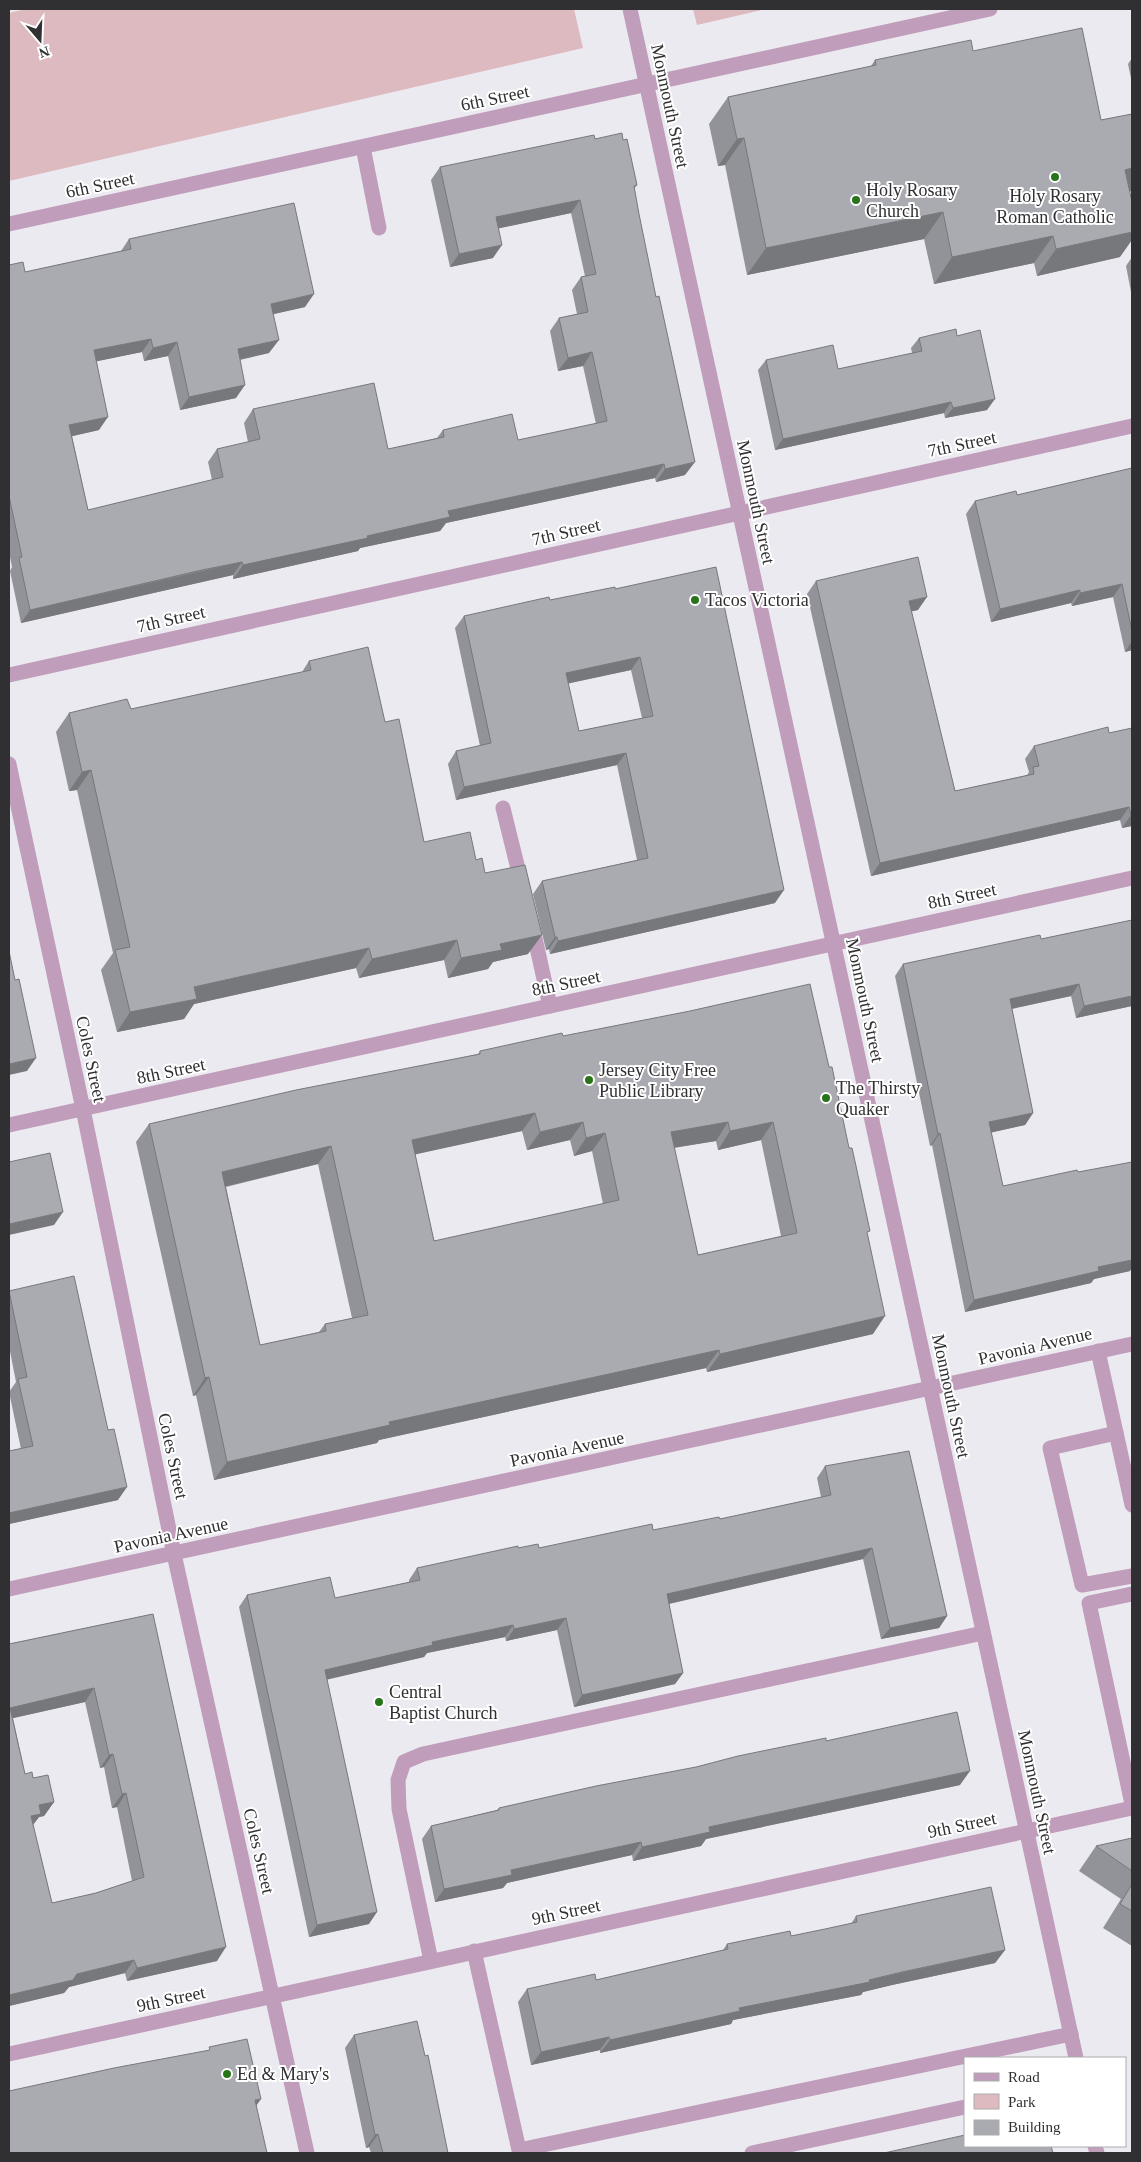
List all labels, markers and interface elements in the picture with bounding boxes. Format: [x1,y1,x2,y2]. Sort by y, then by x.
north arrow [15,15,65,65]
street label: Monmouth Street [647,42,693,170]
text: N [37,43,51,61]
street label: 6th Street [459,81,531,115]
street label: 6th Street [64,168,136,202]
marker: Holy Rosary Roman Catholic [1049,171,1061,183]
place label: Holy Rosary Church [866,180,958,221]
place label: Holy Rosary Roman Catholic [996,186,1114,227]
marker: Holy Rosary Church [850,194,862,206]
street label: 7th Street [926,427,998,461]
street label: Monmouth Street [733,438,779,566]
street label: 7th Street [530,514,602,550]
place label: Tacos Victoria [705,590,809,610]
marker: Tacos Victoria [689,594,701,606]
street label: 7th Street [135,601,207,637]
street label: 8th Street [926,879,998,913]
street label: Monmouth Street [842,936,888,1064]
street label: 8th Street [530,966,602,1000]
street label: Coles Street [72,1014,110,1104]
street label: 8th Street [135,1054,207,1088]
place label: Jersey City Free Public Library [599,1060,716,1101]
marker: Jersey City Free Public Library [583,1074,595,1086]
place label: The Thirsty Quaker [836,1078,920,1119]
marker: The Thirsty Quaker [820,1092,832,1104]
street label: Pavonia Avenue [976,1323,1094,1369]
street label: Monmouth Street [928,1332,974,1460]
street label: Coles Street [154,1411,192,1501]
street label: Pavonia Avenue [508,1427,626,1471]
street label: Pavonia Avenue [112,1513,230,1557]
place label: Central Baptist Church [389,1682,498,1723]
marker: Central Baptist Church [373,1696,385,1708]
street label: Monmouth Street [1014,1728,1060,1856]
street label: Coles Street [239,1806,279,1896]
street label: 9th Street [926,1808,998,1842]
street label: 9th Street [530,1895,602,1929]
street label: 9th Street [135,1982,207,2016]
legend [964,2057,1126,2147]
place label: Ed & Mary's [237,2064,329,2084]
marker: Ed & Mary's [221,2068,233,2080]
text: Road [1008,2069,1040,2085]
text: Park [1008,2094,1036,2110]
text: Building [1008,2119,1061,2135]

